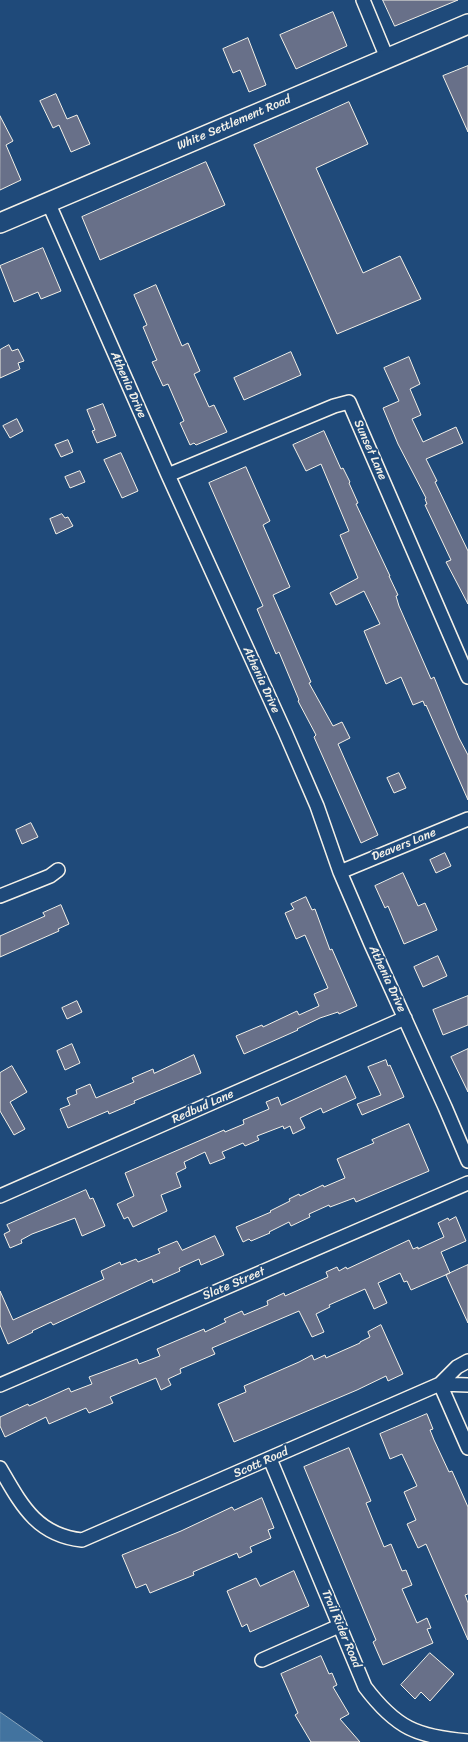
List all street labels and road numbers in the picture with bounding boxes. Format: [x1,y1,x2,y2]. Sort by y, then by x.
street label: White Settlement Road [175,92,293,154]
street label: Athenia Drive [107,349,149,421]
street label: Sunset Lane [350,418,390,482]
street label: Athenia Drive [239,644,283,716]
street label: Deavers Lane [370,826,438,864]
street label: Athenia Drive [365,943,409,1015]
street label: Redbud Lane [170,1087,236,1127]
street label: Slate Street [201,1264,267,1304]
street label: Scott Road [231,1445,291,1481]
street label: Trail Rider Road [318,1588,364,1670]

